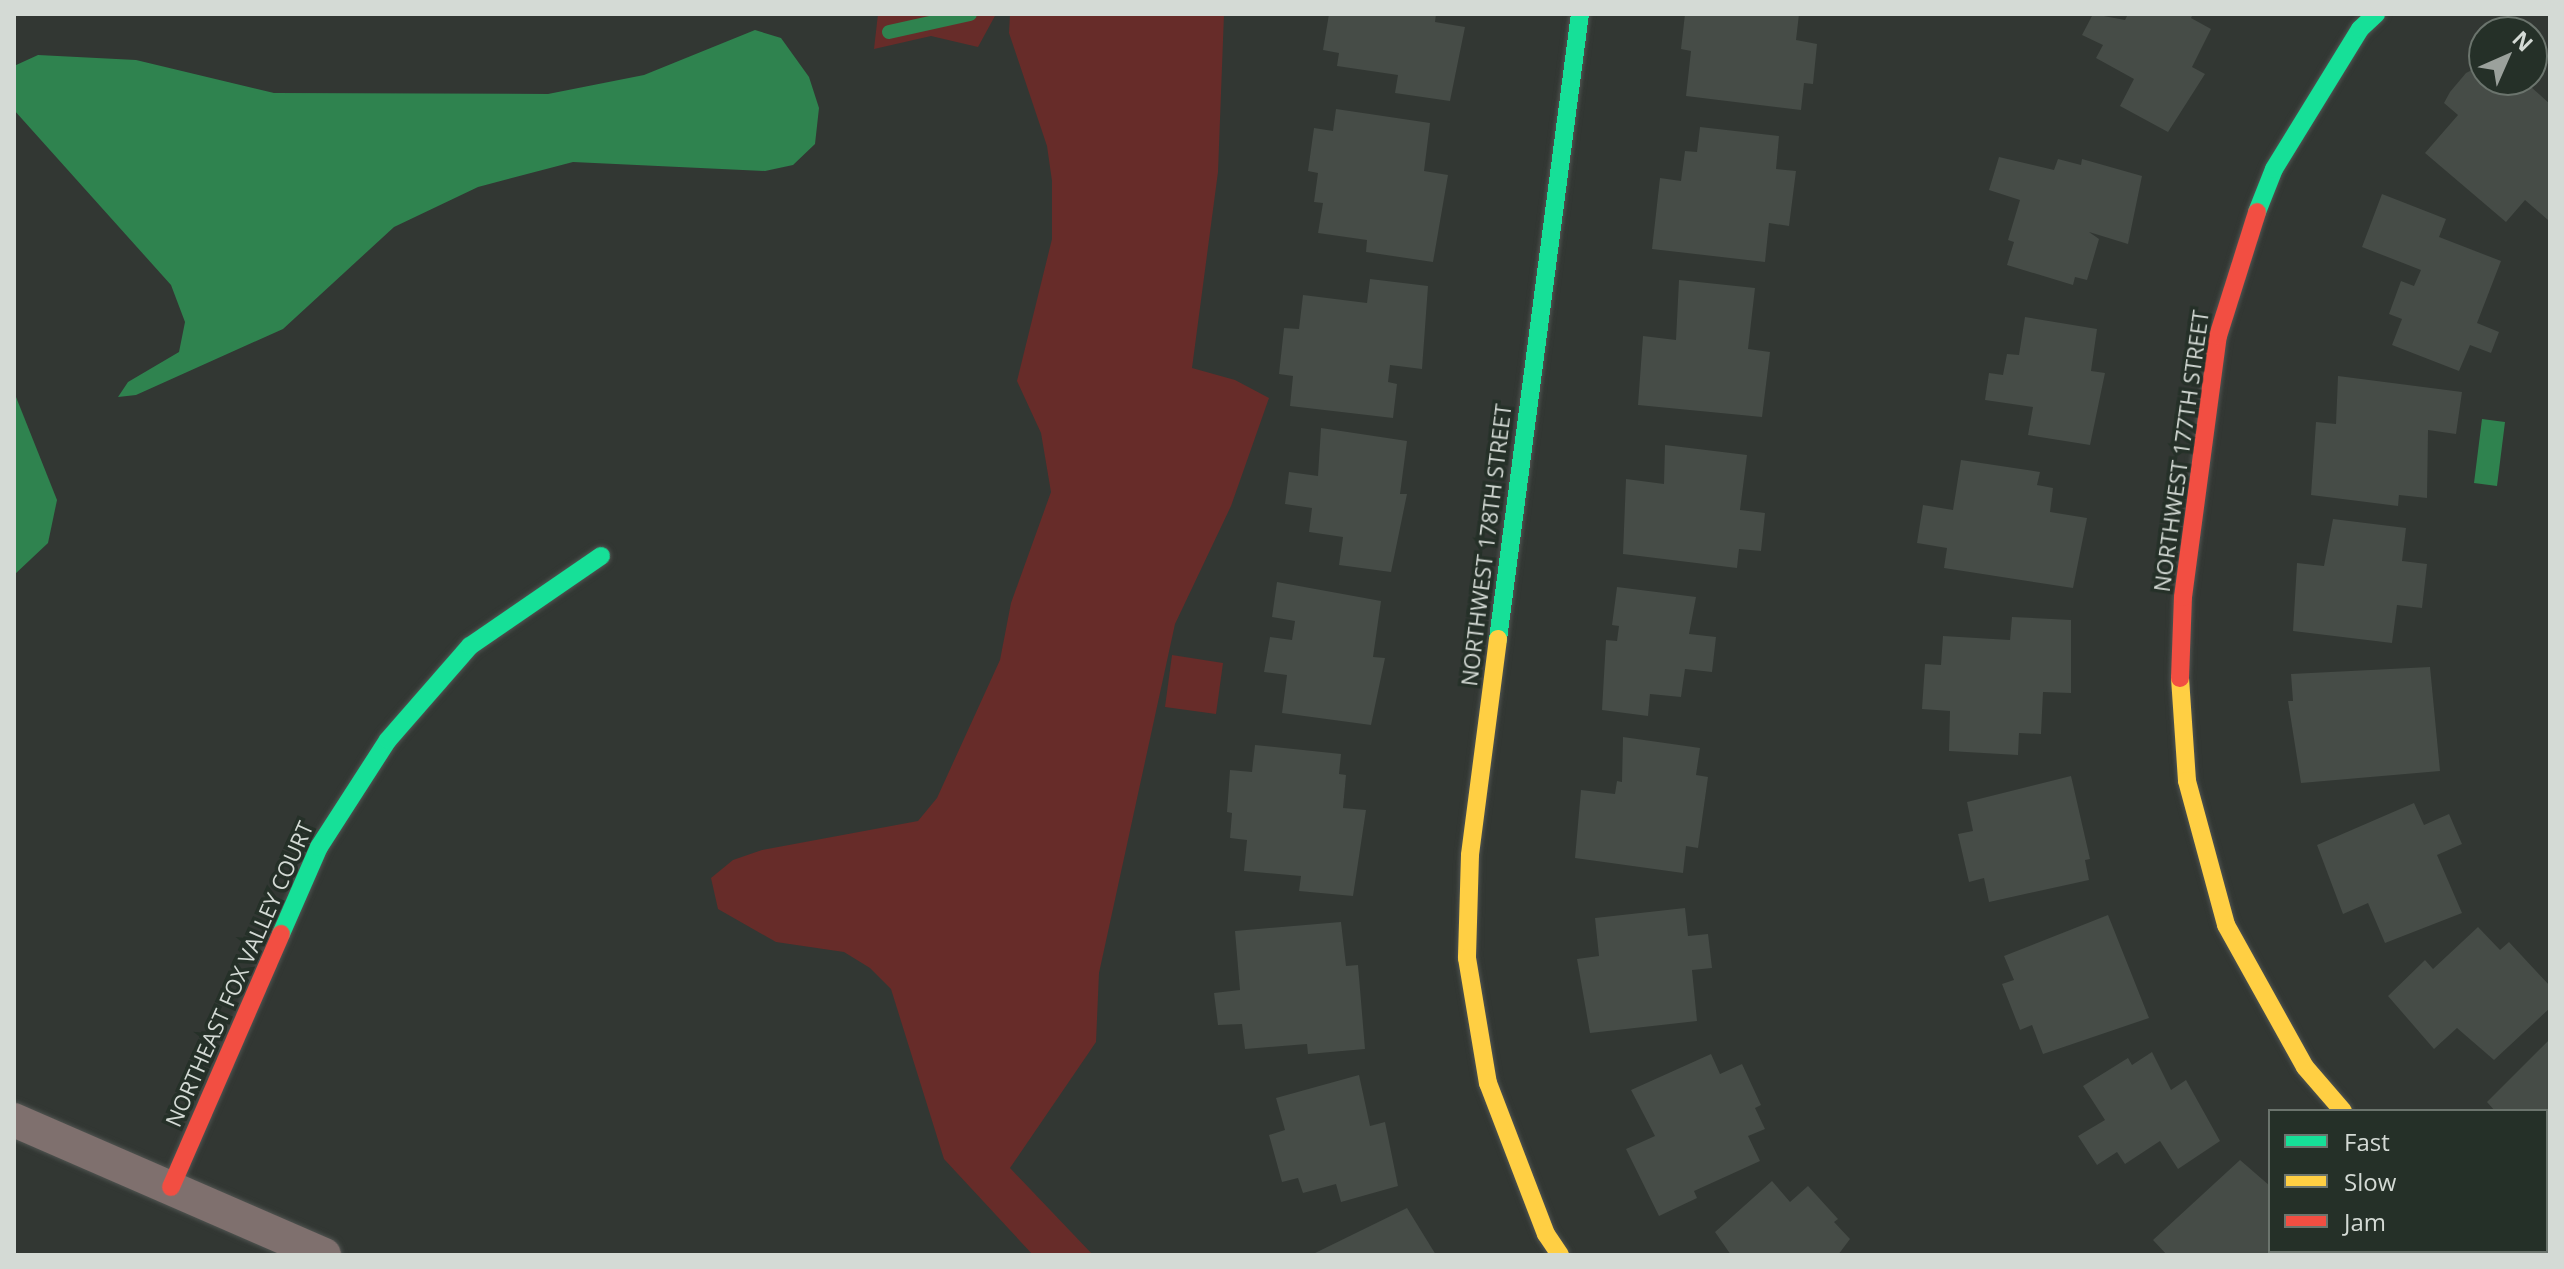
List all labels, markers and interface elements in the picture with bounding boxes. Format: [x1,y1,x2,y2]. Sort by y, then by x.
north arrow [2468,16,2548,96]
text: N [2507,24,2540,57]
street label: NORTHWEST 177TH STREET [2148,308,2214,594]
street label: NORTHWEST 178TH STREET [1456,402,1516,688]
street label: NORTHEAST FOX VALLEY COURT [160,817,318,1131]
legend [2268,1109,2548,1253]
text: Fast [2344,1125,2390,1158]
text: Slow [2344,1165,2396,1198]
text: Jam [2344,1205,2386,1238]

